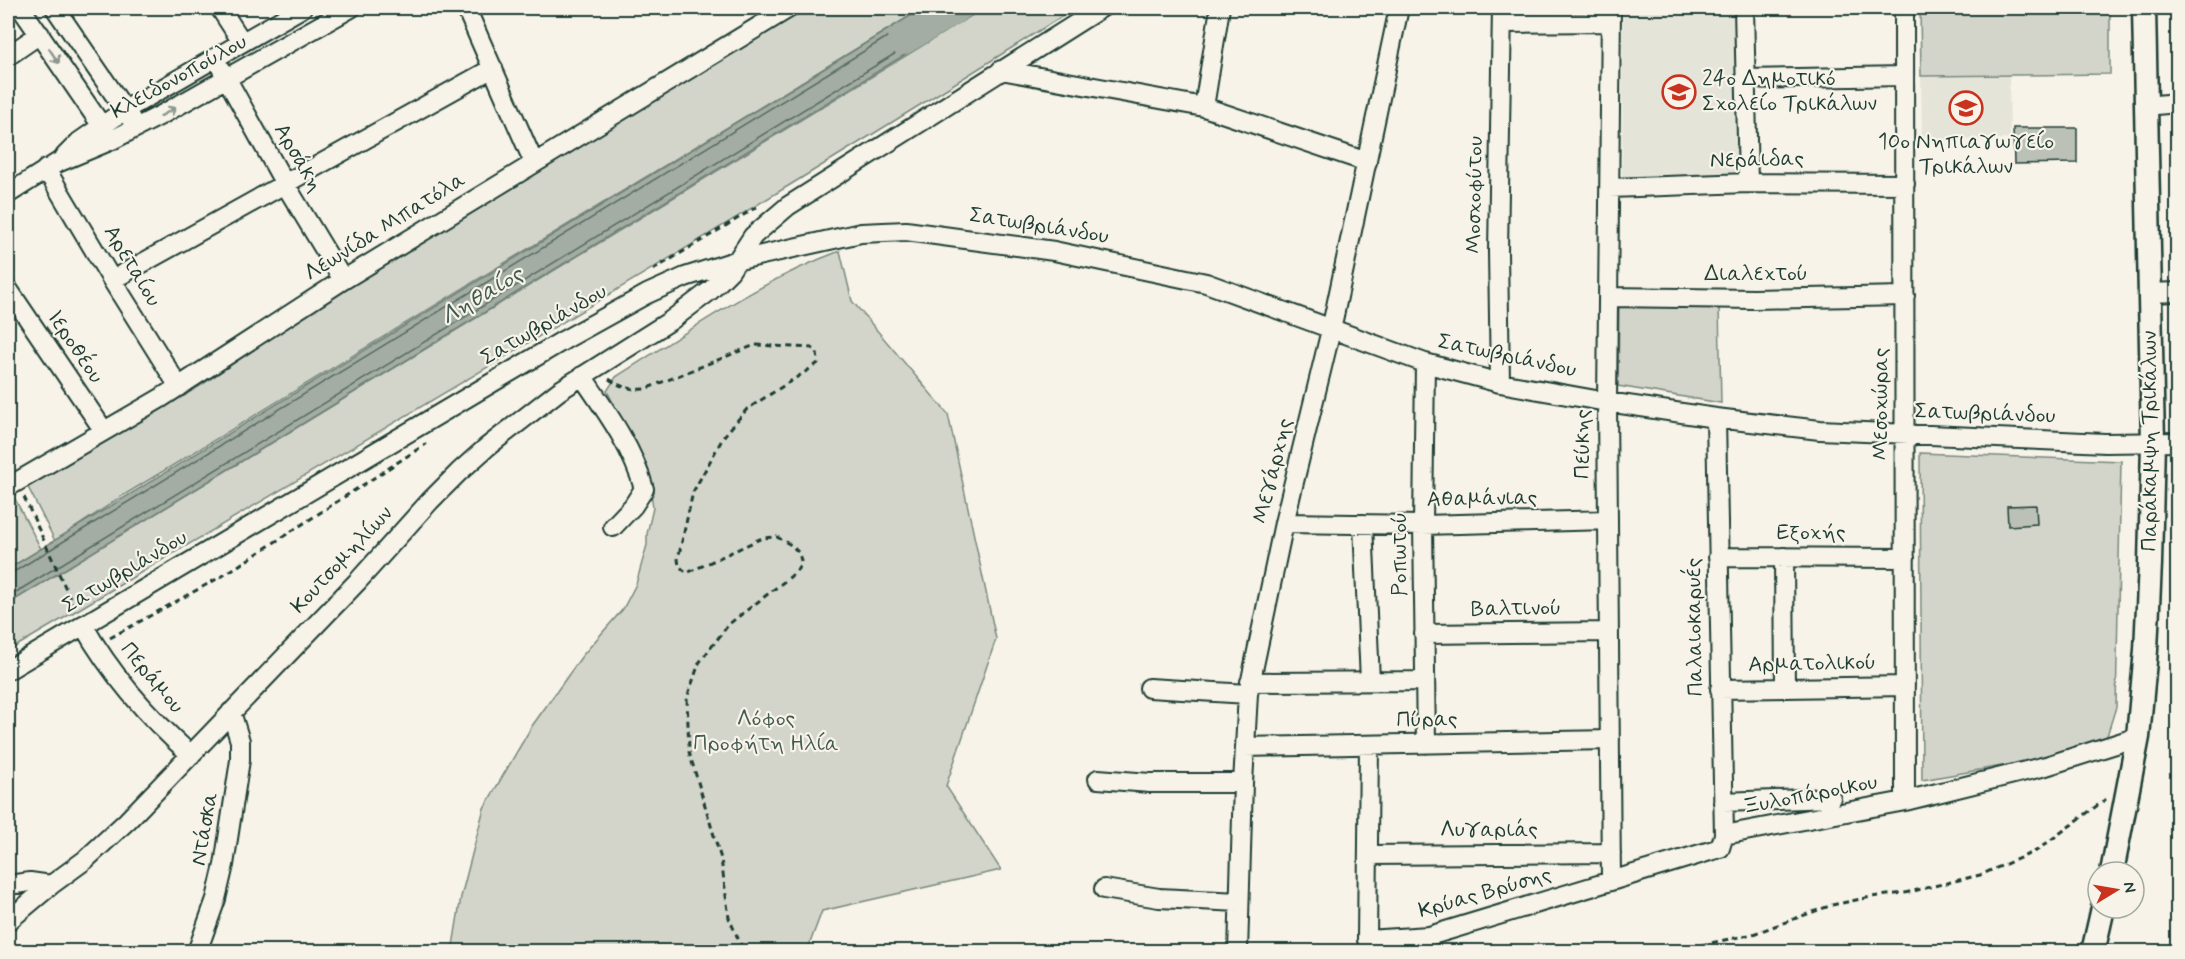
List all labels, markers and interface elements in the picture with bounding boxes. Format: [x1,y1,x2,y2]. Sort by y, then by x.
street label: Κλειδονοπούλου [106,28,252,126]
one-way arrow [48,47,60,64]
place label: 24ο Δημοτικό Σχολείο Τρικάλων [1702,65,1877,118]
school or university icon: 24ο Δημοτικό Σχολείο Τρικάλων [1661,74,1697,110]
school or university icon: 10ο Νηπιαγωγείο Τρικάλων [1948,90,1984,126]
one-way arrow [158,106,176,117]
street label: Αρσάκη [267,119,329,197]
place label: 10ο Νηπιαγωγείο Τρικάλων [1878,128,2054,181]
street label: Μοσχοφύτου [1460,136,1490,254]
street label: Νεράιδας [1710,145,1804,175]
street label: Λεωνίδα Μπατόλα [299,166,471,288]
street label: Σατωβριάνδου [967,201,1111,251]
street label: Αρεταίου [97,220,167,312]
water label: Ληθαίος [435,259,530,333]
street label: Διαλεχτού [1704,260,1808,288]
street label: Σατωβριάνδου [476,278,612,372]
street label: Ιεροθέου [40,304,111,389]
street label: Σατωβριάνδου [1435,328,1579,384]
street label: Παράκαμψη Τρικάλων [2136,330,2164,551]
street label: Μεσοχώρας [1867,348,1895,461]
street label: Σατωβριάνδου [1914,398,2056,430]
street label: Πεύκης [1569,409,1597,479]
street label: Μεγάρχης [1246,415,1300,527]
street label: Αθαμάνιας [1426,484,1538,514]
street label: Κουτσομηλίων [285,500,399,620]
street label: Ροπωτού [1386,512,1414,596]
street label: Εξοχής [1776,519,1846,547]
street label: Σατωβριάνδου [57,524,193,620]
street label: Παλαιοκαρυές [1679,557,1710,697]
street label: Βαλτινού [1471,594,1561,624]
street label: Περάμου [114,636,190,720]
street label: Αρματολικού [1748,649,1876,679]
park label: Λόφος Προφήτη Ηλία [693,705,839,758]
street label: Πύρας [1396,705,1458,735]
street label: Ξυλοπάροικου [1740,768,1880,822]
street label: Ντάσκα [185,790,225,868]
street label: Λυγαριάς [1440,816,1538,844]
north arrow [2086,860,2146,920]
street label: Κρύας Βρύσης [1415,861,1555,925]
text: N [2118,880,2141,895]

